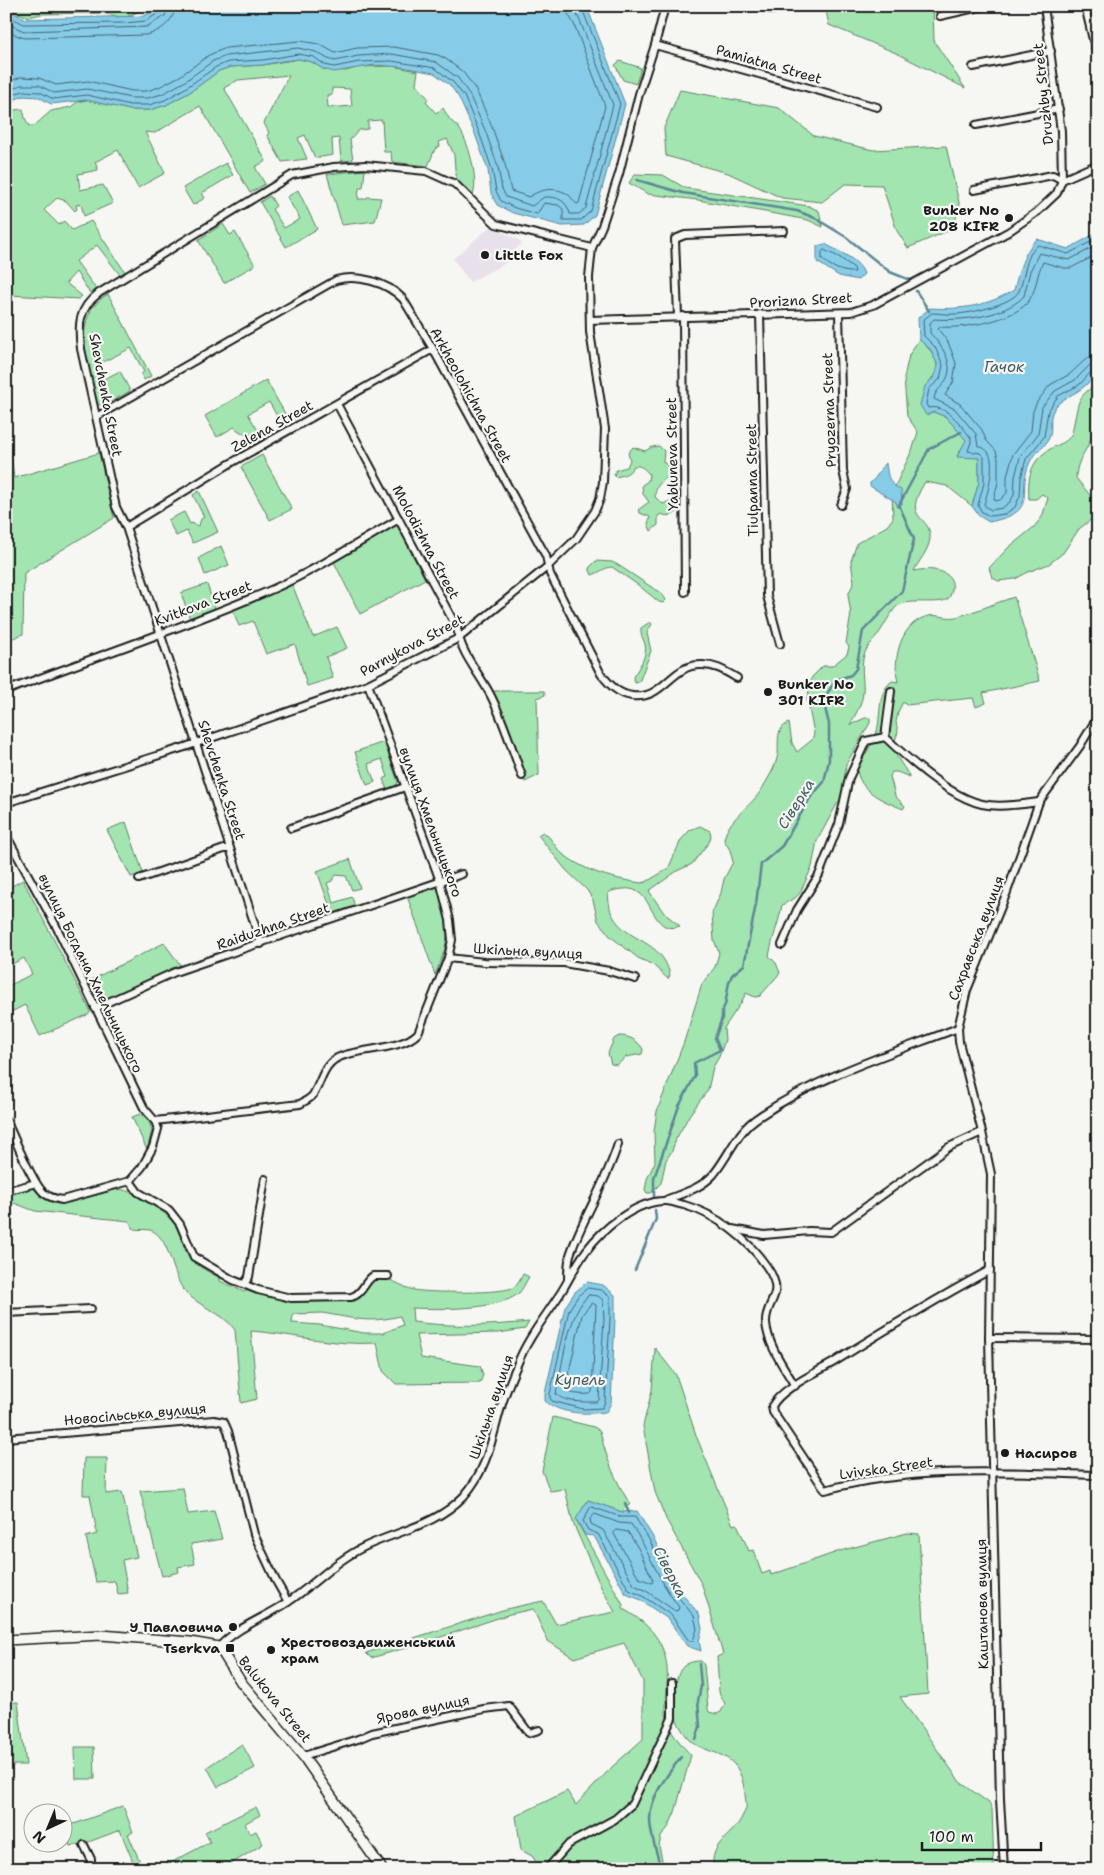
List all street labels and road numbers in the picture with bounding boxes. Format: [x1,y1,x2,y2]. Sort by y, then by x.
street label: Pamiatna Street [714,40,824,88]
street label: Druzhby Street [1029,42,1057,146]
street label: Prorizna Street [749,288,853,312]
street label: Arkheolohichna Street [426,324,516,466]
street label: Shevchenka Street [85,332,127,458]
street label: Pryozerna Street [818,352,840,468]
street label: Zelena Street [228,396,316,456]
street label: Yabluneva Street [662,397,682,511]
street label: Tiulpanna Street [742,423,762,537]
street label: Molodizhna Street [388,482,464,602]
street label: Kvitkova Street [152,576,254,630]
street label: Parnykova Street [357,610,467,680]
street label: Shevchenka Street [194,718,250,842]
street label: вулиця Хмельницького [395,745,467,899]
street label: вулиця Богдана Хмельницького [35,870,147,1076]
street label: Сахравська вулиця [944,873,1008,1003]
street label: Raiduzhna Street [214,898,332,954]
street label: Шкільна вулиця [473,939,583,963]
street label: Шкільна вулиця [465,1352,517,1462]
street label: Новосільська вулиця [63,1399,207,1429]
street label: Lvivska Street [838,1453,934,1483]
street label: Каштанова вулиця [972,1538,992,1670]
street label: Balukova Street [235,1652,315,1746]
street label: Ярова вулиця [375,1690,471,1728]

